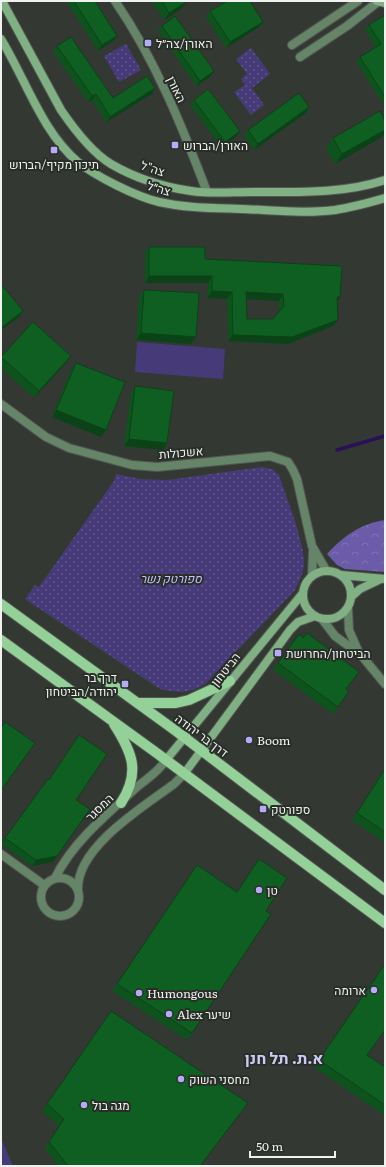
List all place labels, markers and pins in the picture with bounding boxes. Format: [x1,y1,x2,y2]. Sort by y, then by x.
place label: האורן/צה״ל [156,34,212,52]
marker: האורן/צה״ל [143,38,153,48]
place label: האורן/הברוש [183,136,248,154]
marker: האורן/הברוש [170,140,180,150]
marker: תיכון מקיף/הברוש [49,145,59,155]
place label: תיכון מקיף/הברוש [9,155,99,173]
place label: הביטחון/החרושת [286,644,371,662]
marker: הביטחון/החרושת [273,648,283,658]
place label: דרך בר יהודה/הביטחון [46,668,117,700]
marker: דרך בר יהודה/הביטחון [120,679,130,689]
place label: Boom [257,731,291,749]
marker: Boom [244,735,254,745]
place label: ספורטק [271,800,310,818]
marker: ספורטק [258,804,268,814]
place label: טן [267,881,278,899]
marker: טן [254,885,264,895]
place label: ארומה [334,981,366,999]
place label: Humongous [147,984,218,1002]
marker: ארומה [369,985,379,995]
marker: Humongous [134,988,144,998]
place label: Alex שיער [177,1005,231,1023]
marker: Alex שיער [164,1009,174,1019]
place label: מחסני השוק [189,1070,250,1088]
marker: מחסני השוק [176,1074,186,1084]
place label: מגה בול [92,1096,130,1114]
marker: מגה בול [79,1100,89,1110]

